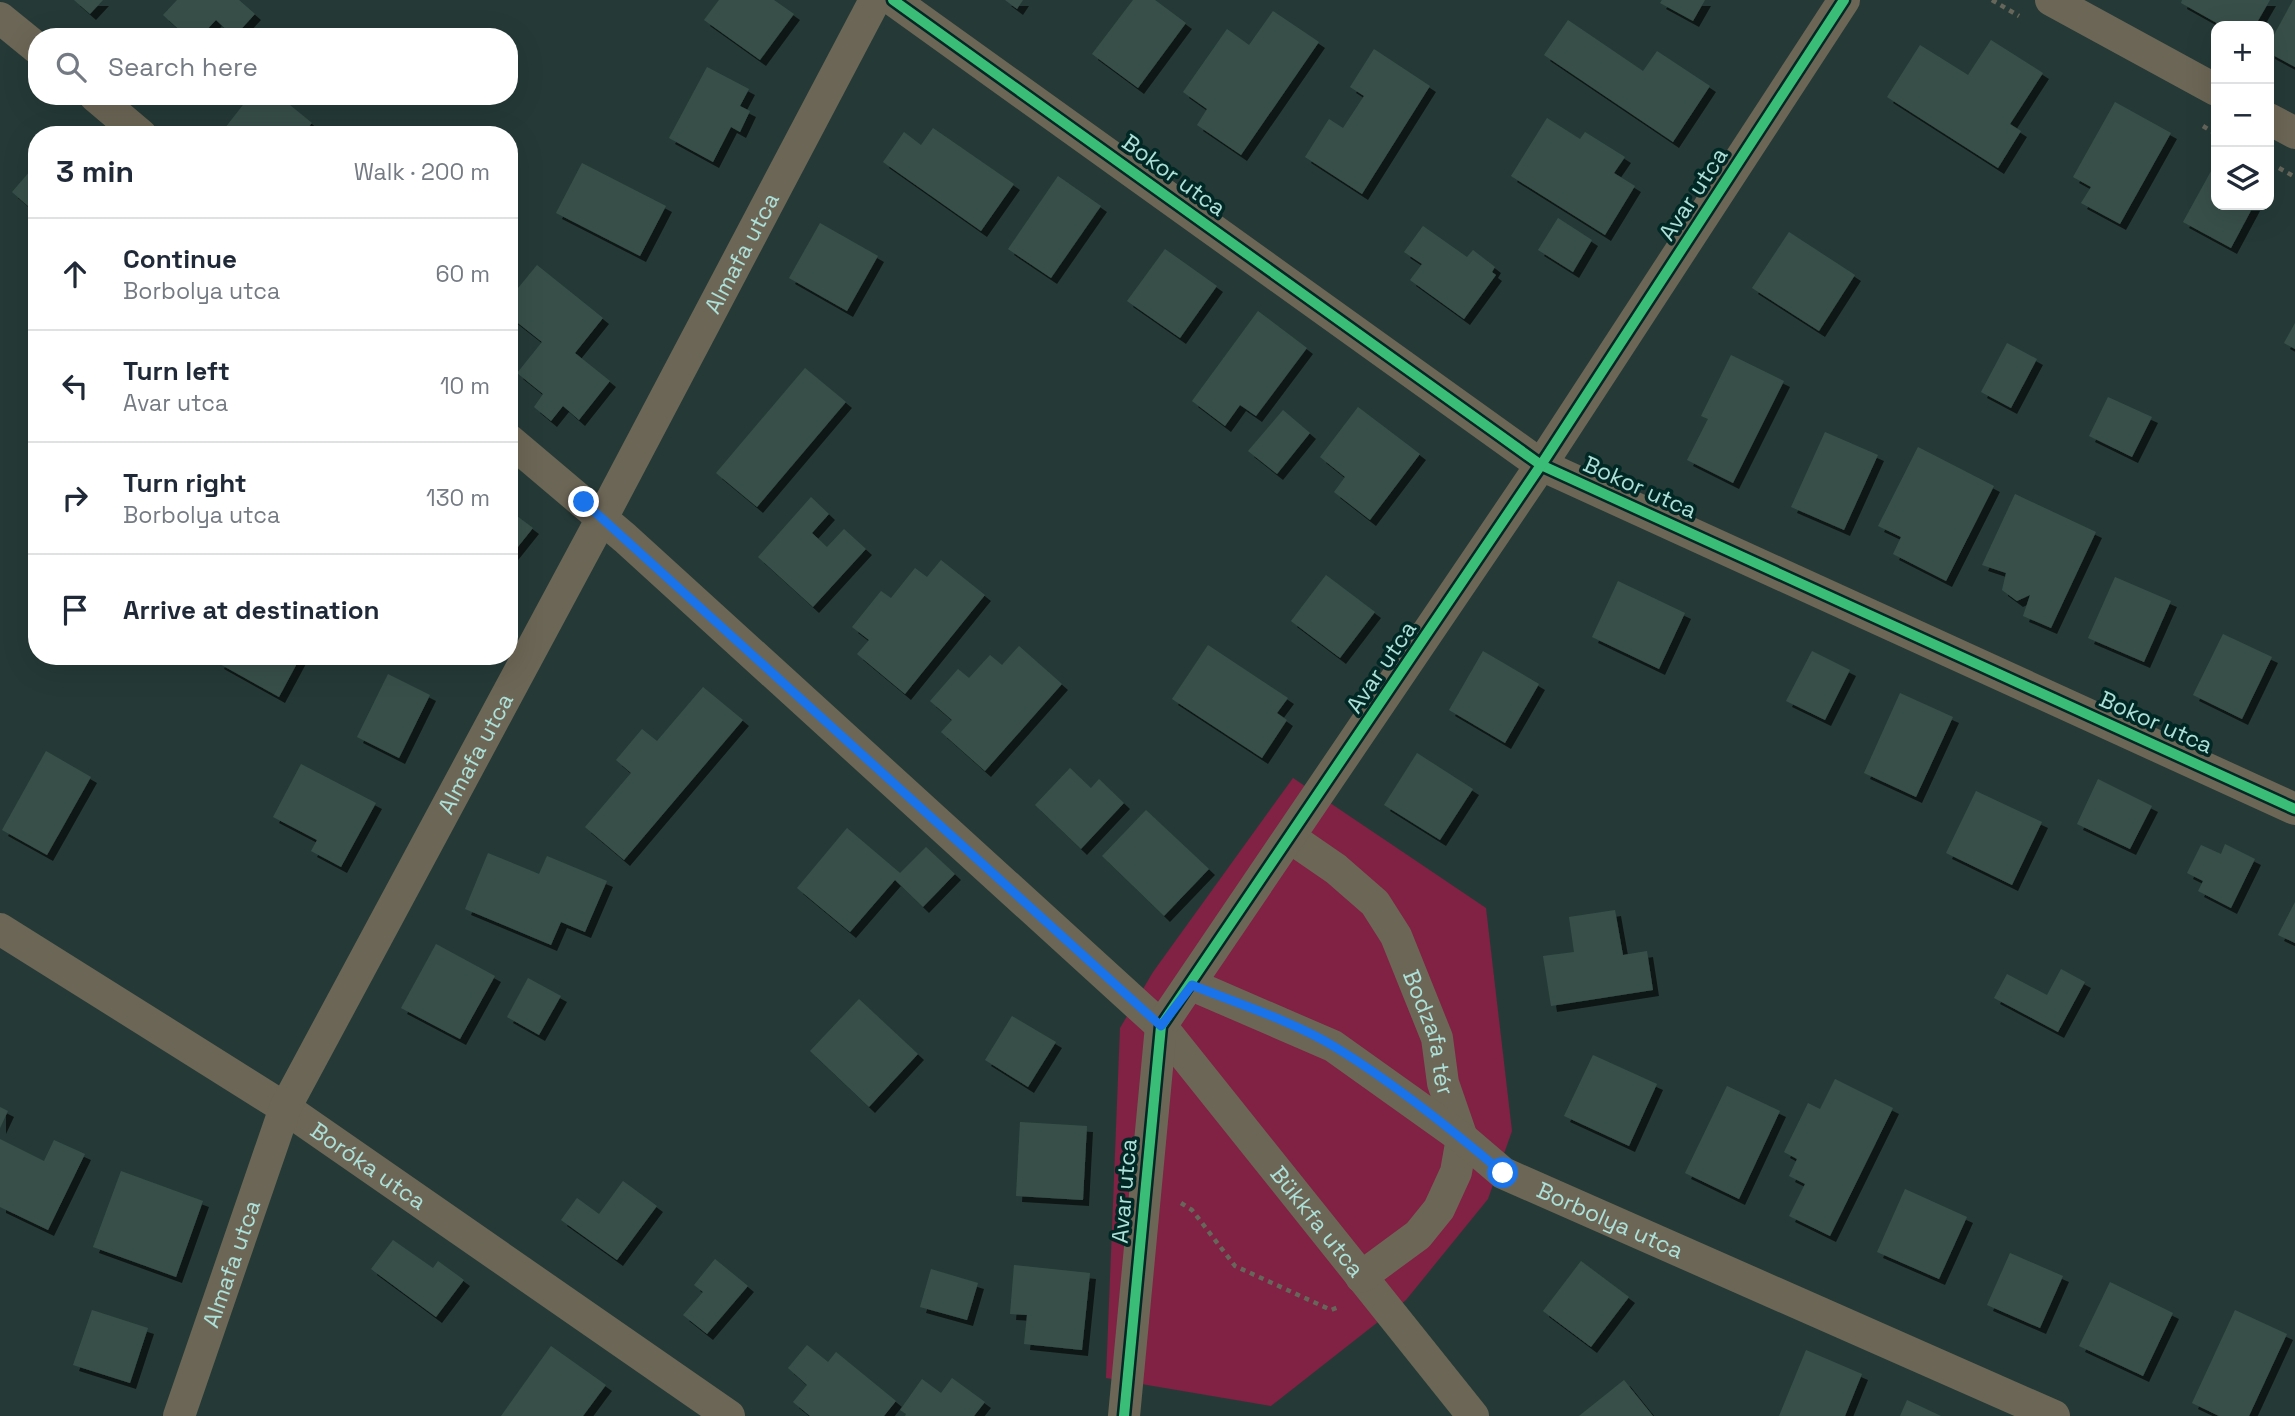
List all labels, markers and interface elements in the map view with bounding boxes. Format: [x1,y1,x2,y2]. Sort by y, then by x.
map controls [2211,21,2274,210]
button: + [2211,21,2274,84]
search box [28,28,518,105]
icon: search [52,48,90,86]
text: Search here [108,50,258,84]
button: − [2211,84,2274,147]
street label: Bokor utca [1116,127,1232,223]
street label: Avar utca [1652,142,1734,246]
button: layers [2211,147,2274,210]
text: 3 min [56,152,134,191]
text: Walk · 200 m [354,157,490,187]
street label: Almafa utca [697,187,786,319]
text: Continue [123,242,237,276]
icon: ahead [56,255,94,293]
text: 60 m [435,259,490,289]
text: Borbolya utca [123,276,280,306]
text: Turn left [123,354,230,388]
icon: left [56,367,94,405]
text: 10 m [440,371,490,401]
text: Avar utca [123,388,228,418]
street label: Bokor utca [1579,449,1701,525]
text: Turn right [123,466,247,500]
icon: right [56,479,94,517]
text: 130 m [426,483,490,513]
route end [568,486,599,517]
text: Borbolya utca [123,500,280,530]
icon: arrive [56,591,94,629]
text: Arrive at destination [123,593,380,627]
street label: Avar utca [1339,615,1423,719]
street label: Bokor utca [2095,684,2217,760]
street label: Almafa utca [431,688,520,819]
street label: Bodzafa tér [1396,965,1461,1100]
street label: Boróka utca [305,1115,432,1216]
street label: Avar utca [1104,1137,1144,1245]
route start [1487,1157,1518,1188]
street label: Bükkfa utca [1264,1160,1371,1283]
street label: Borbolya utca [1532,1175,1688,1266]
street label: Almafa utca [196,1196,267,1331]

